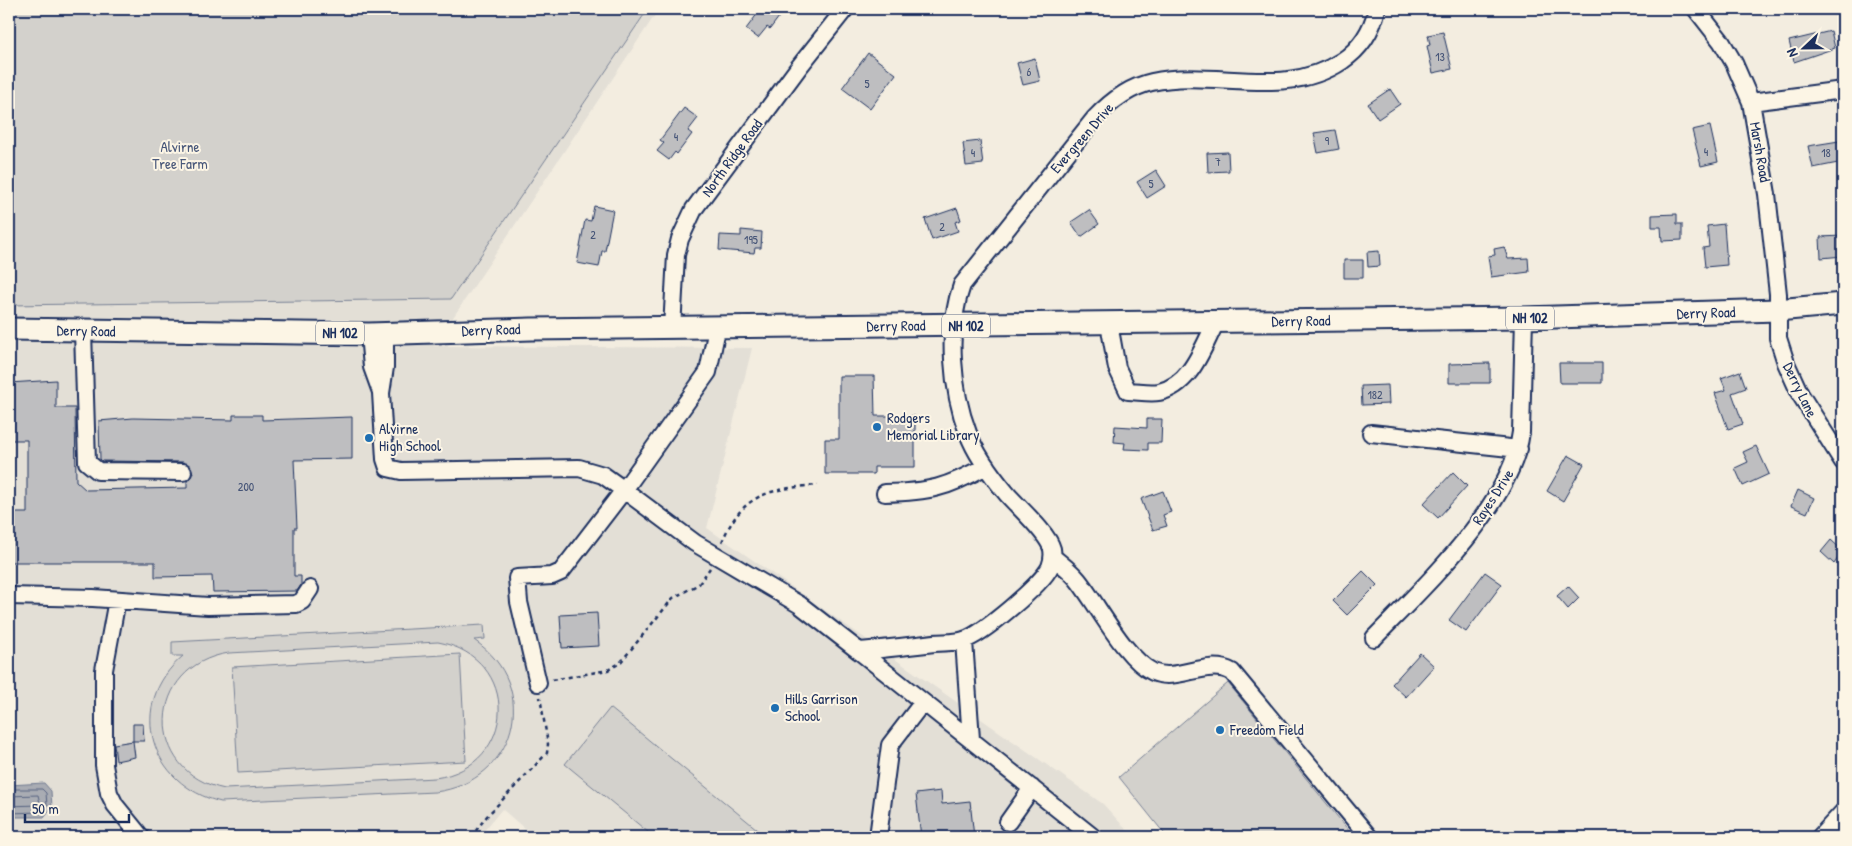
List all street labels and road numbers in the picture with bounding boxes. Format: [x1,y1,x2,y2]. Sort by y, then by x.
street label: Evergreen Drive [1045,98,1118,177]
street label: North Ridge Road [696,114,767,201]
street label: Marsh Road [1745,120,1776,184]
street label: Derry Road [1676,301,1736,324]
road number: NH 102 [1506,306,1554,330]
street label: Derry Road [1271,309,1331,332]
street label: Derry Road [866,314,926,337]
road number: NH 102 [942,314,990,338]
street label: Derry Road [461,318,521,341]
street label: Derry Road [56,319,116,342]
road number: NH 102 [316,322,364,344]
street label: Derry Lane [1778,359,1823,421]
street label: Rayes Drive [1467,465,1518,529]

